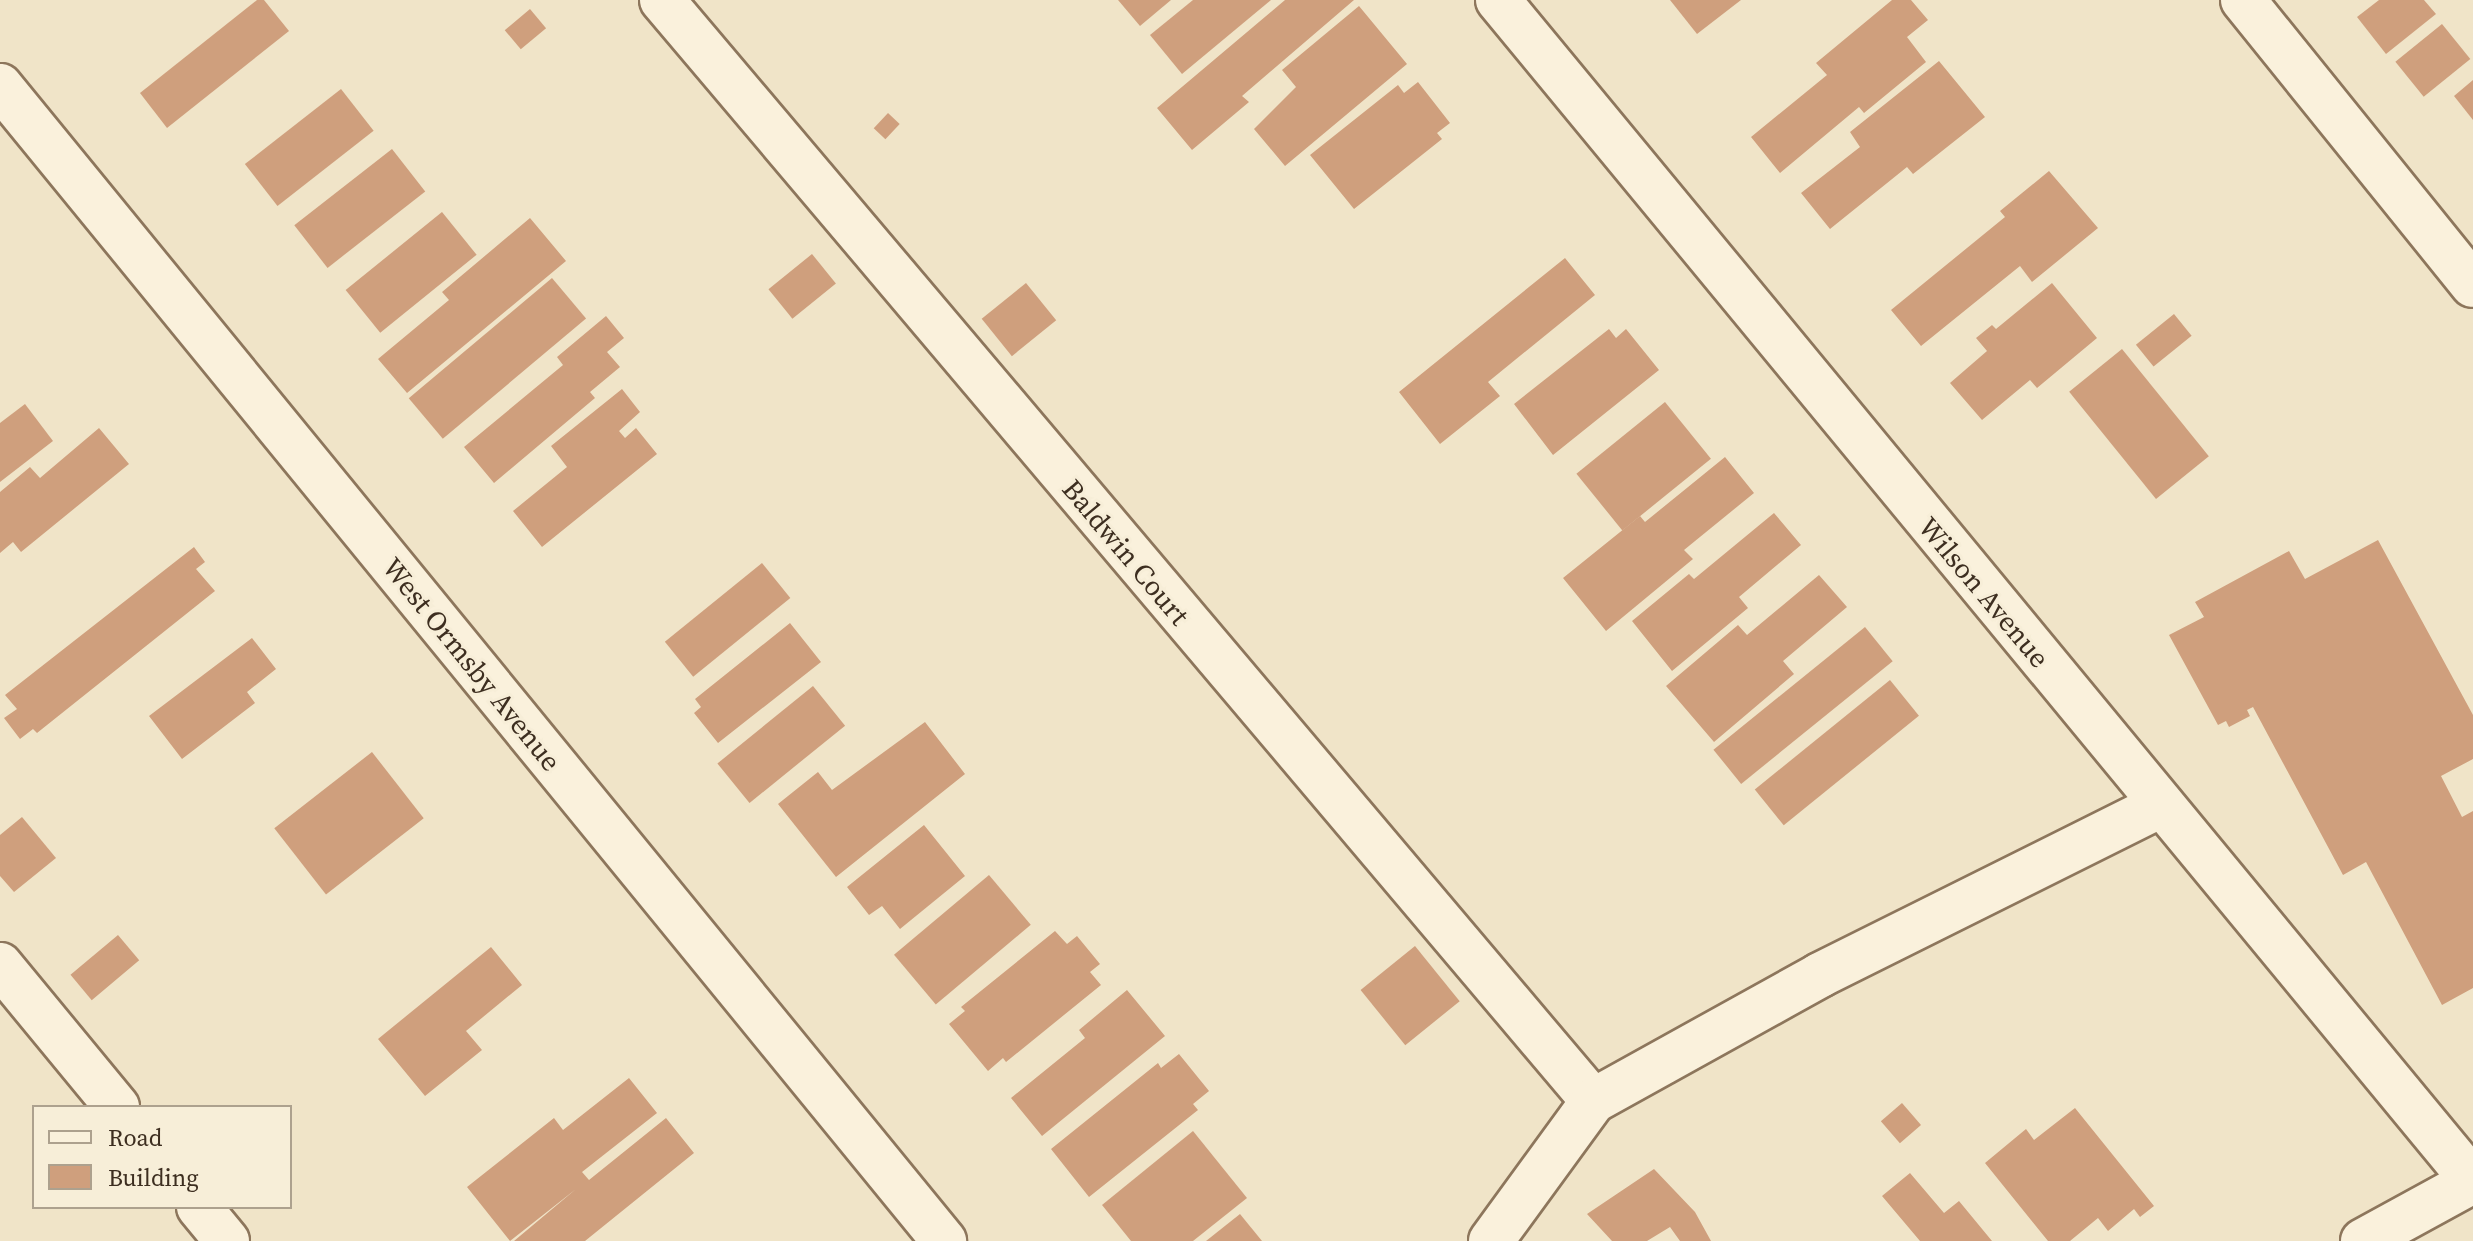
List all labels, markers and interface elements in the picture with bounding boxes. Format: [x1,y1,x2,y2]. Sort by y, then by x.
street label: Baldwin Court [1055,472,1197,632]
street label: Wilson Avenue [1911,510,2057,674]
street label: West Ormsby Avenue [376,551,568,777]
legend [32,1105,292,1209]
text: Road [108,1121,162,1154]
text: Building [108,1161,199,1194]

